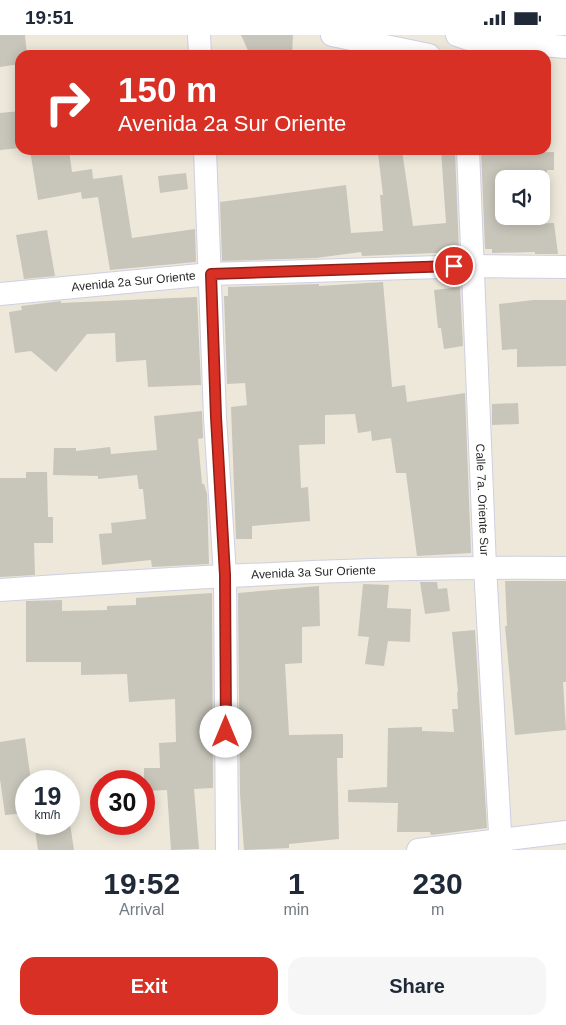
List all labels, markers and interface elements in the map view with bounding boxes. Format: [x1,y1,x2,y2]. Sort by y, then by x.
text: 19:51 [25,7,74,28]
icon: right [35,70,100,135]
text: 150 m [118,70,217,109]
text: Avenida 2a Sur Oriente [118,111,346,136]
map controls [495,170,550,225]
button: sound [495,170,550,225]
pin [433,245,475,287]
icon: arrive [440,252,468,280]
street label: Avenida 2a Sur Oriente [71,268,196,294]
street label: Calle 7a. Oriente Sur [473,443,492,556]
street label: Avenida 3a Sur Oriente [251,563,376,582]
position arrow [199,705,251,757]
speed limit sign: 30 [90,770,155,835]
text: 19 [34,782,61,810]
text: km/h [34,808,61,822]
text: 19:52 [103,867,180,900]
text: 1 [288,867,305,900]
text: 230 [413,867,463,900]
text: Arrival [119,901,164,918]
text: min [283,901,309,918]
text: m [431,901,444,918]
button: Exit [20,957,278,1015]
button: Share [288,957,546,1015]

